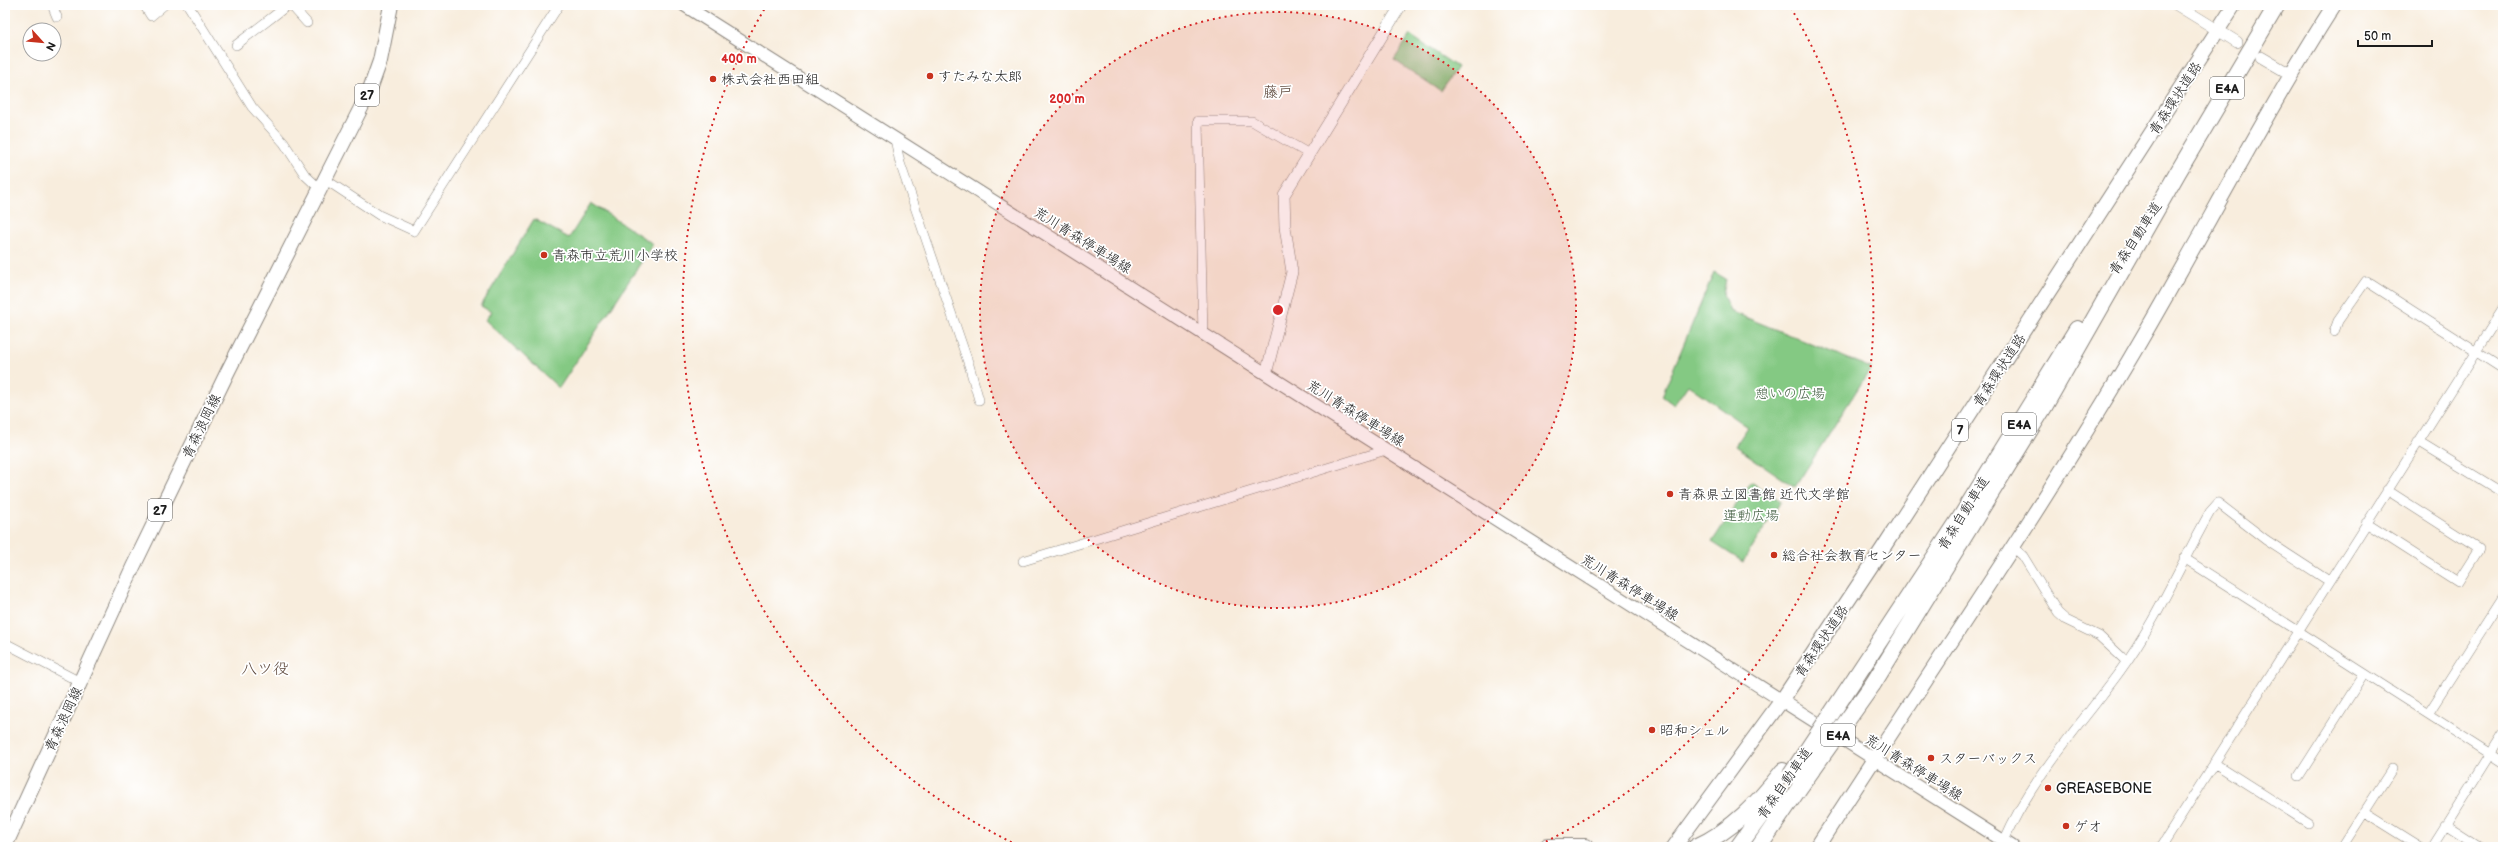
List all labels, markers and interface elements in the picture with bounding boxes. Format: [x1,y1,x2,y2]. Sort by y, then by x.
north arrow [22,22,62,62]
scale bar [2358,22,2432,48]
text: 50 m [2364,29,2391,44]
text: N [43,40,58,53]
text: 400 m [721,52,757,67]
street label: 青森環状道路 [2145,58,2205,138]
place label: すたみな太郎 [938,68,1022,85]
place label: 株式会社西田組 [721,71,819,88]
marker: すたみな太郎 [925,71,935,81]
marker: 株式会社西田組 [708,74,718,84]
road number: E4A [2210,77,2244,99]
district label: 藤戸 [1263,83,1293,102]
road number: 27 [355,84,379,106]
text: 200 m [1049,92,1085,107]
street label: 青森自動車道 [2105,198,2165,278]
street label: 荒川青森停車場線 [1031,204,1135,277]
place label: 青森市立荒川小学校 [552,247,678,264]
marker: 青森市立荒川小学校 [539,250,549,260]
centre of rings [1271,303,1285,317]
street label: 青森環状道路 [1969,330,2029,410]
street label: 荒川青森停車場線 [1304,377,1408,450]
park label: 憩いの広場 [1755,385,1825,402]
street label: 青森浪岡線 [178,391,224,461]
road number: E4A [2002,413,2036,435]
road number: 7 [1952,419,1968,441]
street label: 青森自動車道 [1934,473,1993,553]
place label: 青森県立図書館 近代文学館 [1678,486,1850,503]
marker: 青森県立図書館 近代文学館 [1665,489,1675,499]
road number: 27 [148,499,172,521]
park label: 運動広場 [1723,507,1779,524]
place label: 総合社会教育センター [1782,547,1921,564]
marker: 総合社会教育センター [1769,550,1779,560]
street label: 荒川青森停車場線 [1578,551,1682,624]
street label: 青森環状道路 [1791,602,1852,681]
district label: 八ツ役 [241,660,289,679]
street label: 青森浪岡線 [41,684,86,755]
place label: 昭和シェル [1660,722,1730,739]
road number: E4A [1821,724,1855,746]
marker: 昭和シェル [1647,725,1657,735]
street label: 荒川青森停車場線 [1862,731,1966,804]
street label: 青森自動車道 [1753,744,1815,823]
place label: スターバックス [1939,750,2037,767]
marker: スターバックス [1926,753,1936,763]
place label: GREASEBONE [2056,780,2152,797]
marker: GREASEBONE [2043,783,2053,793]
place label: ゲオ [2074,818,2102,835]
marker: ゲオ [2061,821,2071,831]

